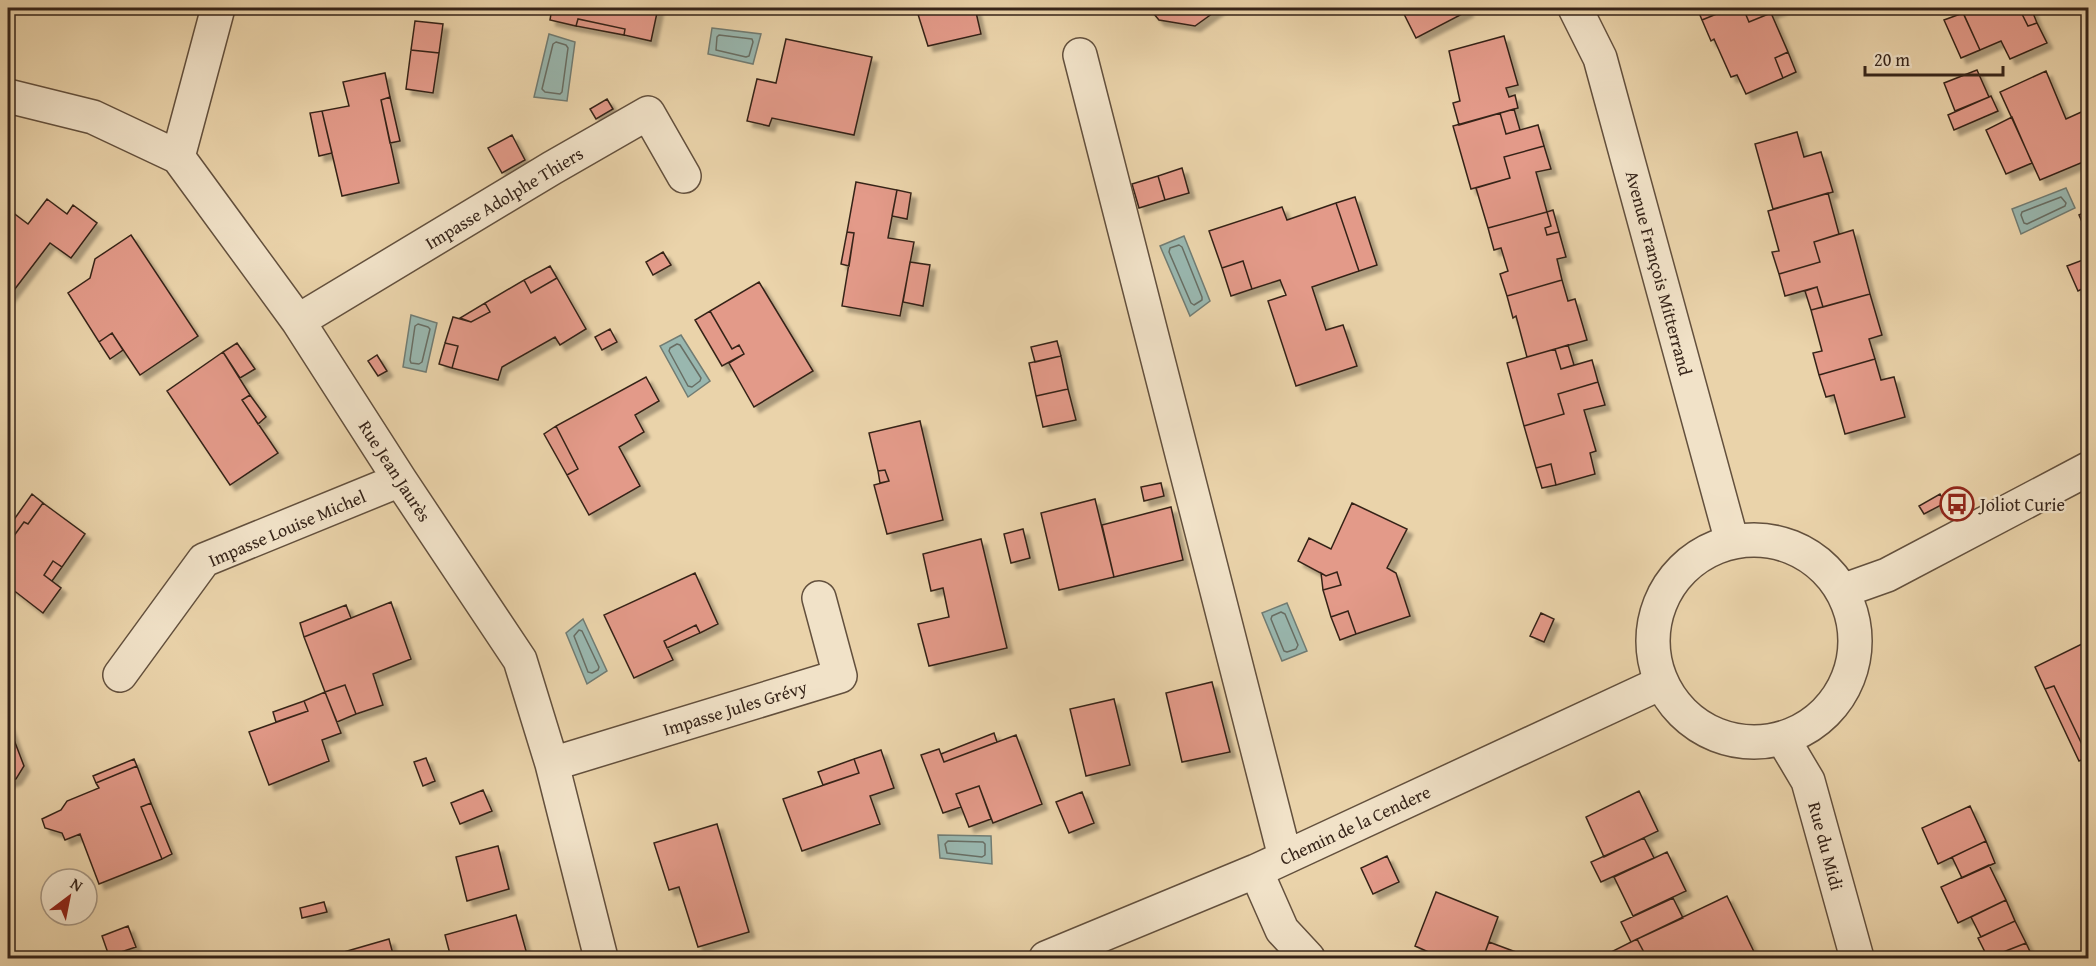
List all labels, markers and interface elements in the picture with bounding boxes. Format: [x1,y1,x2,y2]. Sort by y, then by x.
scale bar [1865,39,2003,77]
text: 20 m [1874,46,1910,73]
street label: Impasse Adolphe Thiers [420,140,588,256]
street label: Avenue François Mitterrand [1619,168,1699,379]
street label: Rue Jean Jaurès [352,415,438,527]
street label: Impasse Louise Michel [204,483,370,573]
bus stop icon: Joliot Curie [1939,486,1975,522]
place label: Joliot Curie [1978,491,2065,518]
street label: Impasse Jules Grévy [660,673,810,743]
street label: Chemin de la Cendere [1275,778,1435,872]
street label: Rue du Midi [1801,799,1851,893]
north arrow [39,867,99,927]
text: N [66,871,88,897]

